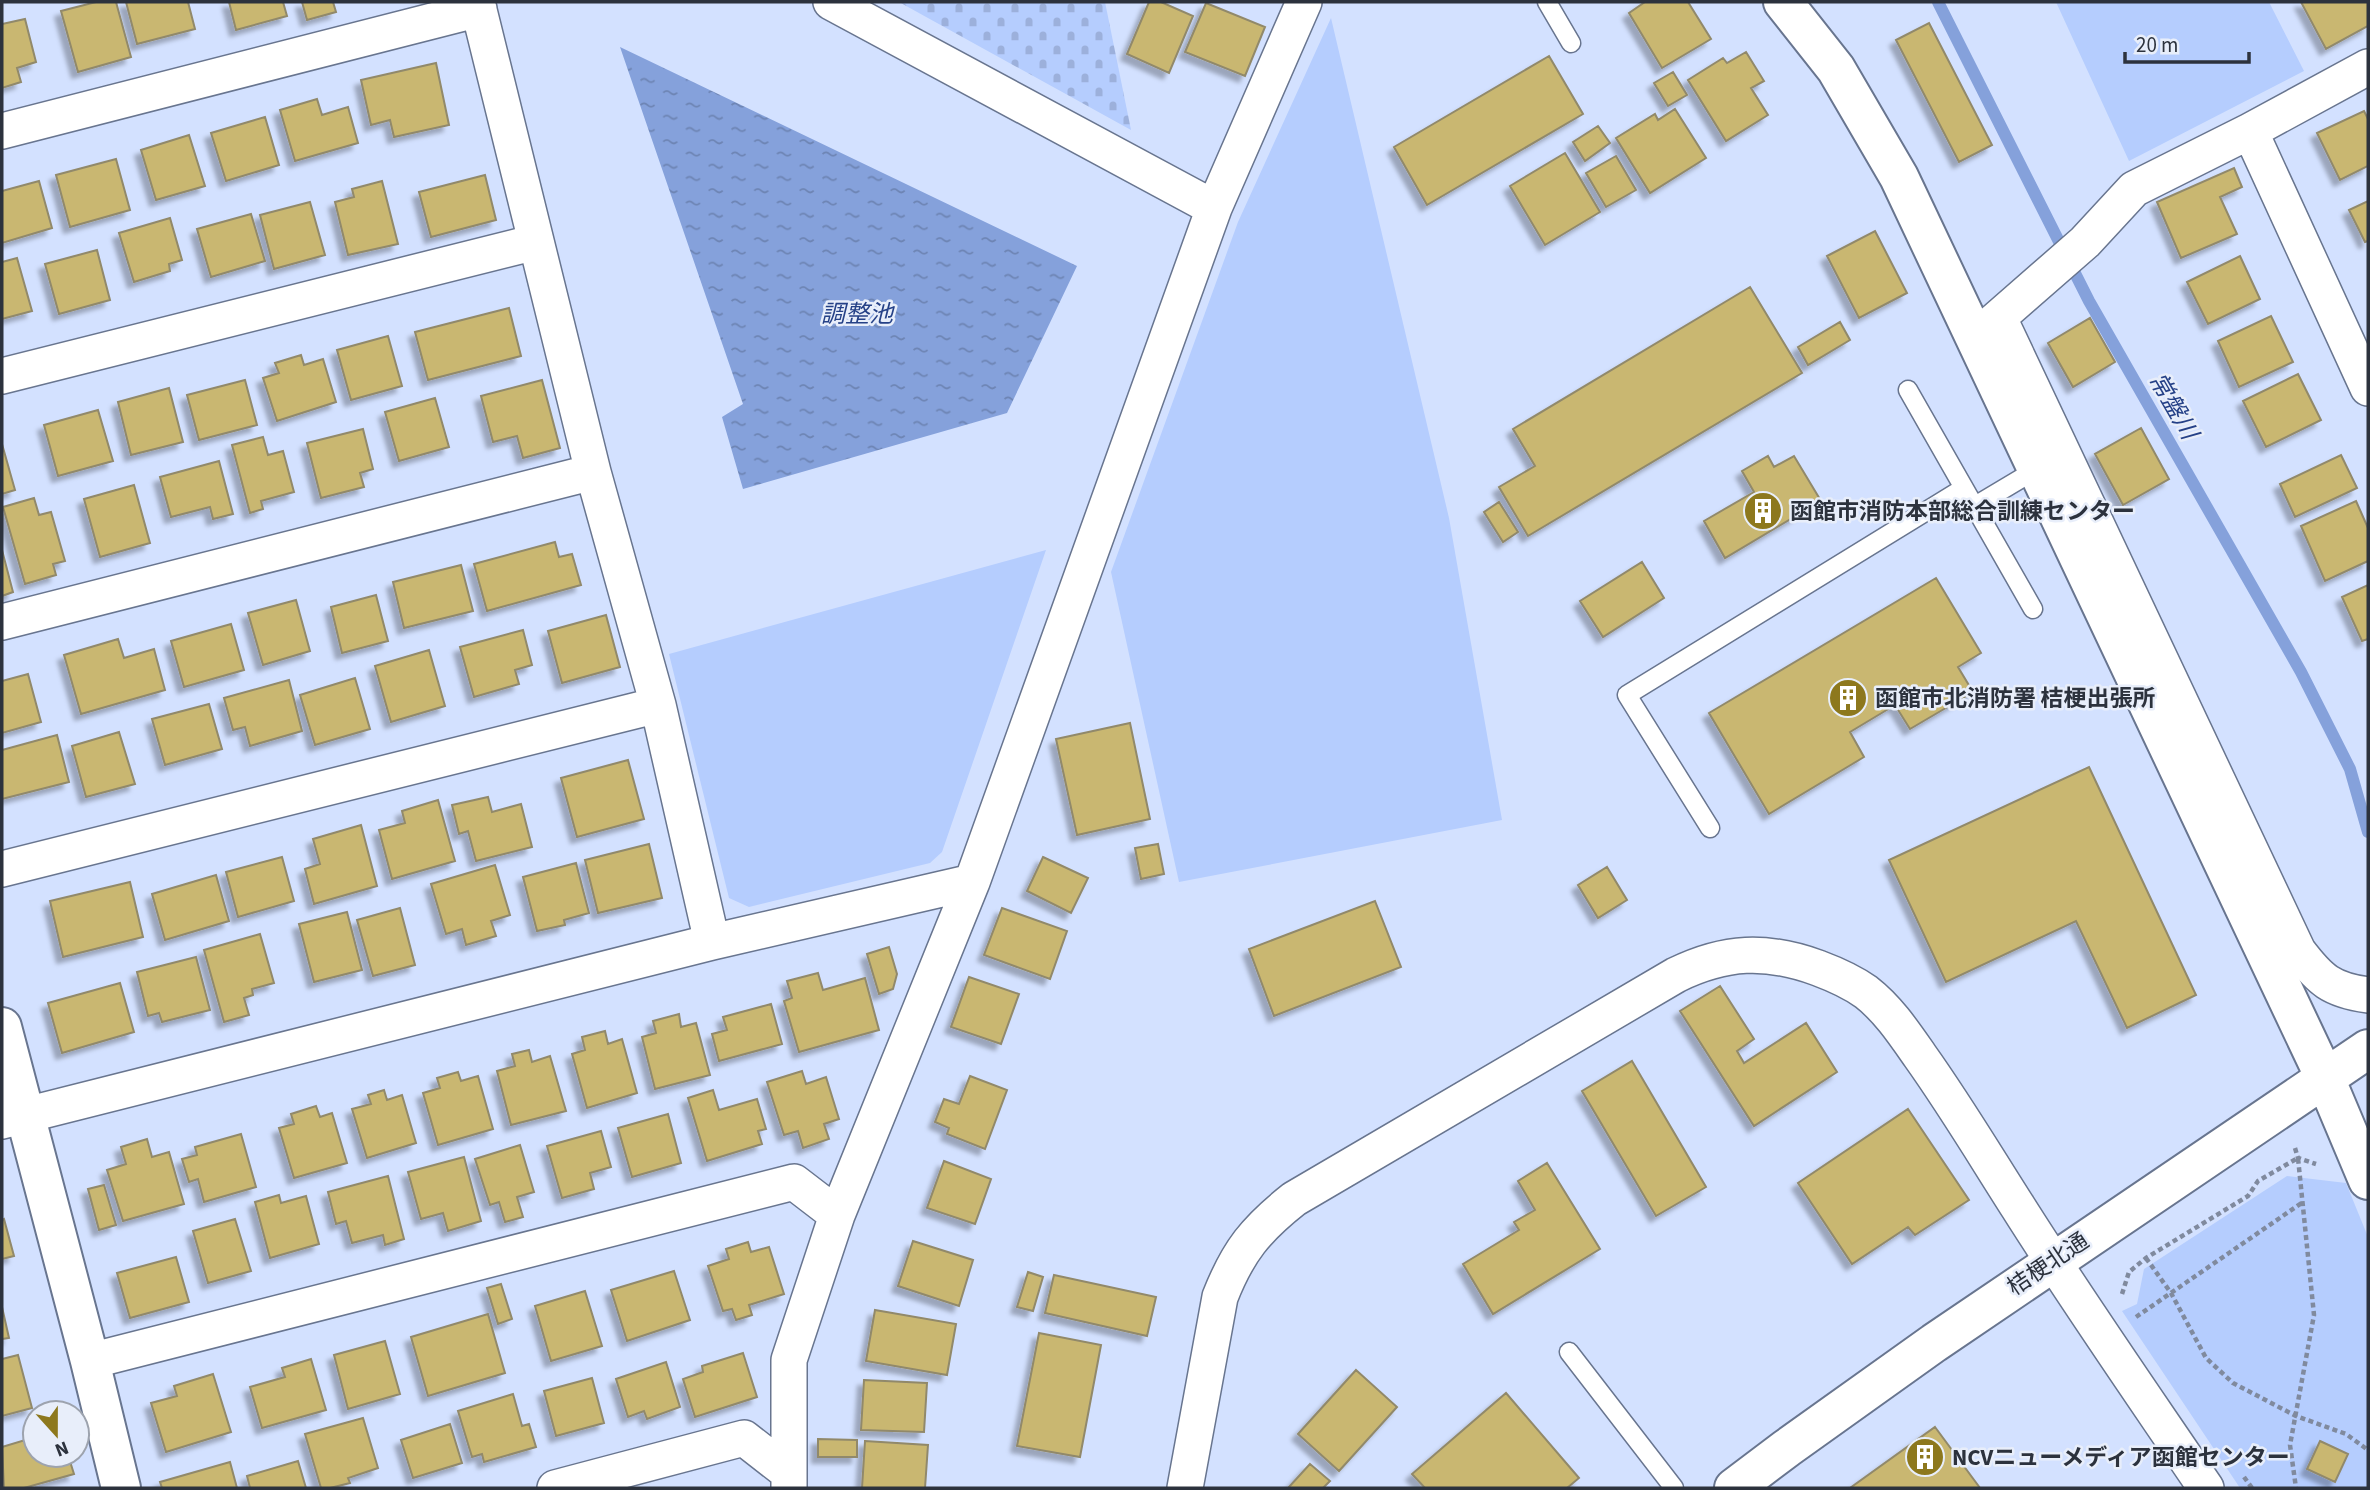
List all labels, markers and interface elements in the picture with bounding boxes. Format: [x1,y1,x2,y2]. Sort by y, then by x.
scale bar [2125,21,2249,65]
text: 20 m [2136,30,2178,60]
water label: 調整池 [821,297,895,332]
water label: 常盤川 [2140,366,2208,449]
building icon: 函館市消防本部総合訓練センター [1742,490,1784,532]
place label: 函館市消防本部総合訓練センター [1790,495,2135,528]
building icon: 函館市北消防署 桔梗出張所 [1827,677,1869,719]
place label: 函館市北消防署 桔梗出張所 [1875,682,2156,715]
street label: 桔梗北通 [2001,1225,2095,1303]
north arrow [21,1399,91,1469]
text: N [51,1434,72,1463]
building icon: NCVニューメディア函館センター [1904,1436,1946,1478]
place label: NCVニューメディア函館センター [1952,1441,2290,1474]

